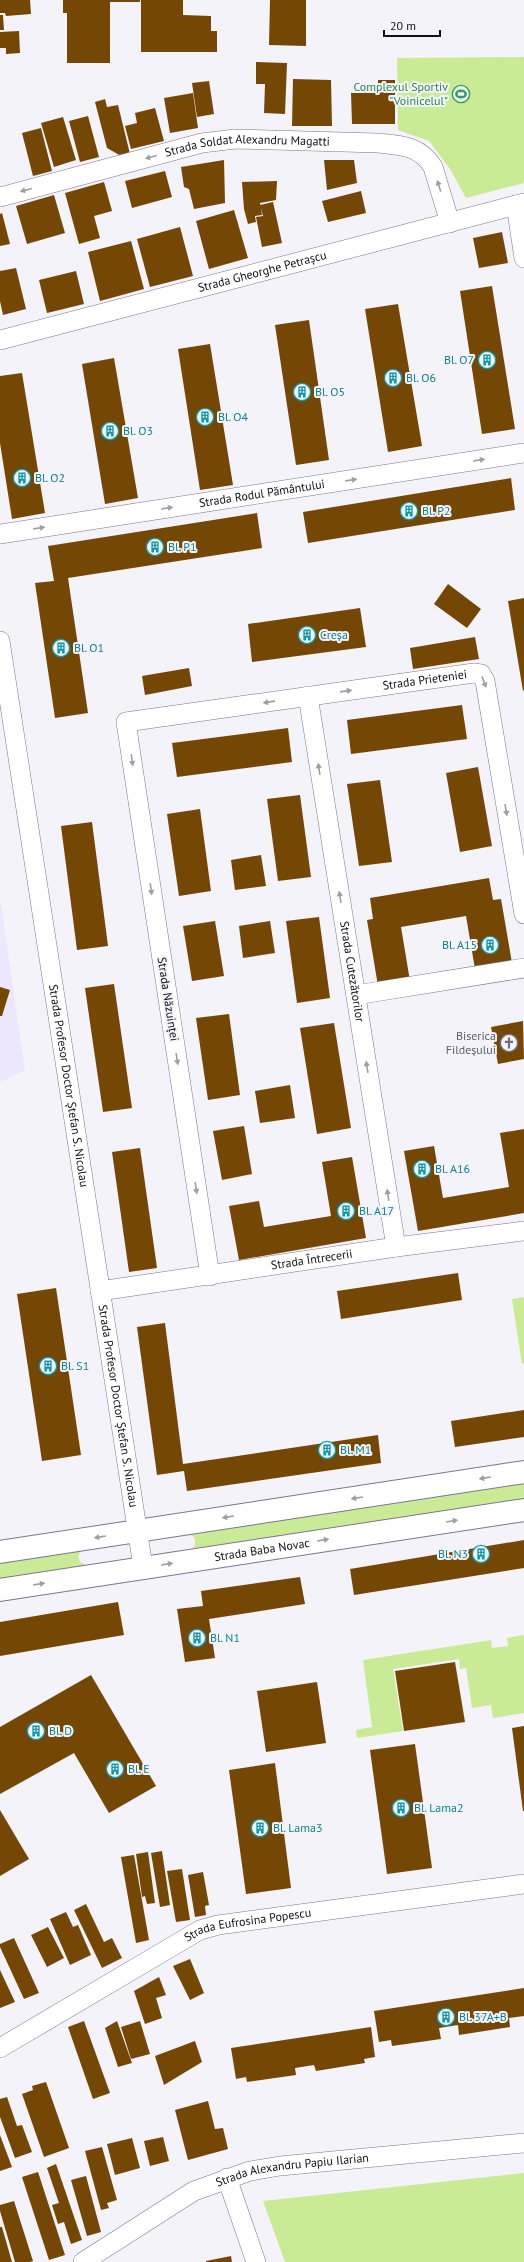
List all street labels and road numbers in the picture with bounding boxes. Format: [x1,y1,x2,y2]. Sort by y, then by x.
street label: Strada Soldat Alexandru Magatti [163,131,330,160]
street label: Strada Gheorghe Petrașcu [196,247,328,295]
street label: Strada Rodul Pământului [198,476,326,510]
street label: Strada Prieteniei [382,666,468,693]
street label: Strada Cutezătorilor [337,920,368,1023]
street label: Strada Năzuinței [154,956,183,1042]
street label: Strada Profesor Doctor Ștefan S. Nicolau [46,983,92,1188]
street label: Strada Întrecerii [270,1246,353,1272]
street label: Strada Profesor Doctor Ștefan S. Nicolau [96,1303,142,1508]
street label: Strada Baba Novac [213,1535,311,1564]
street label: Strada Eufrosina Popescu [181,1905,312,1945]
street label: Strada Alexandru Papiu Ilarian [213,2150,369,2190]

